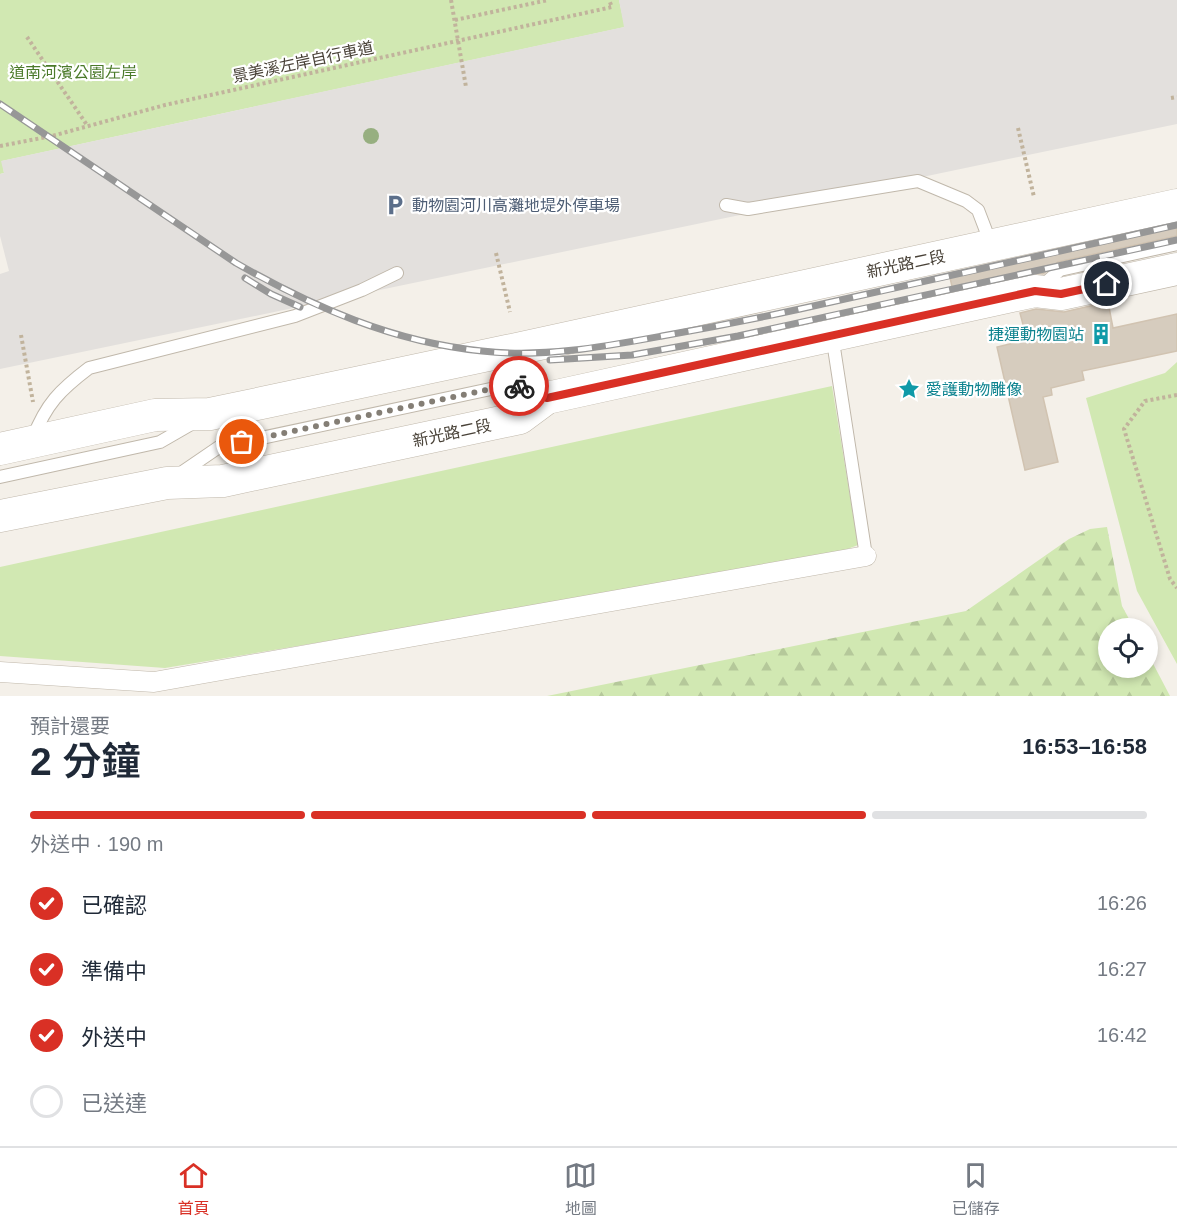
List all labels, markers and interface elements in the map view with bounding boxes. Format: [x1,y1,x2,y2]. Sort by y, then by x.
street label: 景美溪左岸自行車道 [231,39,375,85]
park label: 道南河濱公園左岸 [9,64,137,81]
parking icon: 動物園河川高灘地堤外停車場 [383,193,407,217]
place label: 動物園河川高灘地堤外停車場 [412,197,620,214]
street label: 新光路二段 [865,247,947,281]
pin [1081,258,1132,309]
icon: home [1090,267,1123,300]
building icon: 捷運動物園站 [1089,322,1113,346]
place label: 捷運動物園站 [988,326,1084,343]
courier [489,356,549,416]
icon: bike [503,370,536,403]
place icon: 愛護動物雕像 [897,377,921,401]
place label: 愛護動物雕像 [926,381,1022,398]
pin [216,416,267,467]
street label: 新光路二段 [411,416,493,450]
icon: bag [225,425,258,458]
map controls [1098,618,1158,678]
button: locate [1098,618,1158,678]
text: 預計還要 [30,715,110,737]
text: 16:53–16:58 [1022,734,1147,759]
text: 2 分鐘 [30,740,141,783]
text: 外送中 · 190 m [30,833,163,855]
icon: check [30,887,63,920]
text: 16:26 [1097,892,1147,914]
text: 已確認 [81,893,147,918]
icon: check [30,953,63,986]
text: 16:27 [1097,958,1147,980]
text: 準備中 [81,959,147,984]
icon: check [30,1019,63,1052]
text: 16:42 [1097,1024,1147,1046]
text: 外送中 [81,1025,147,1050]
text: 已送達 [81,1091,147,1116]
tab: 首頁 [177,1159,210,1219]
tab: 地圖 [564,1159,597,1219]
tab: 已儲存 [952,1159,1000,1219]

